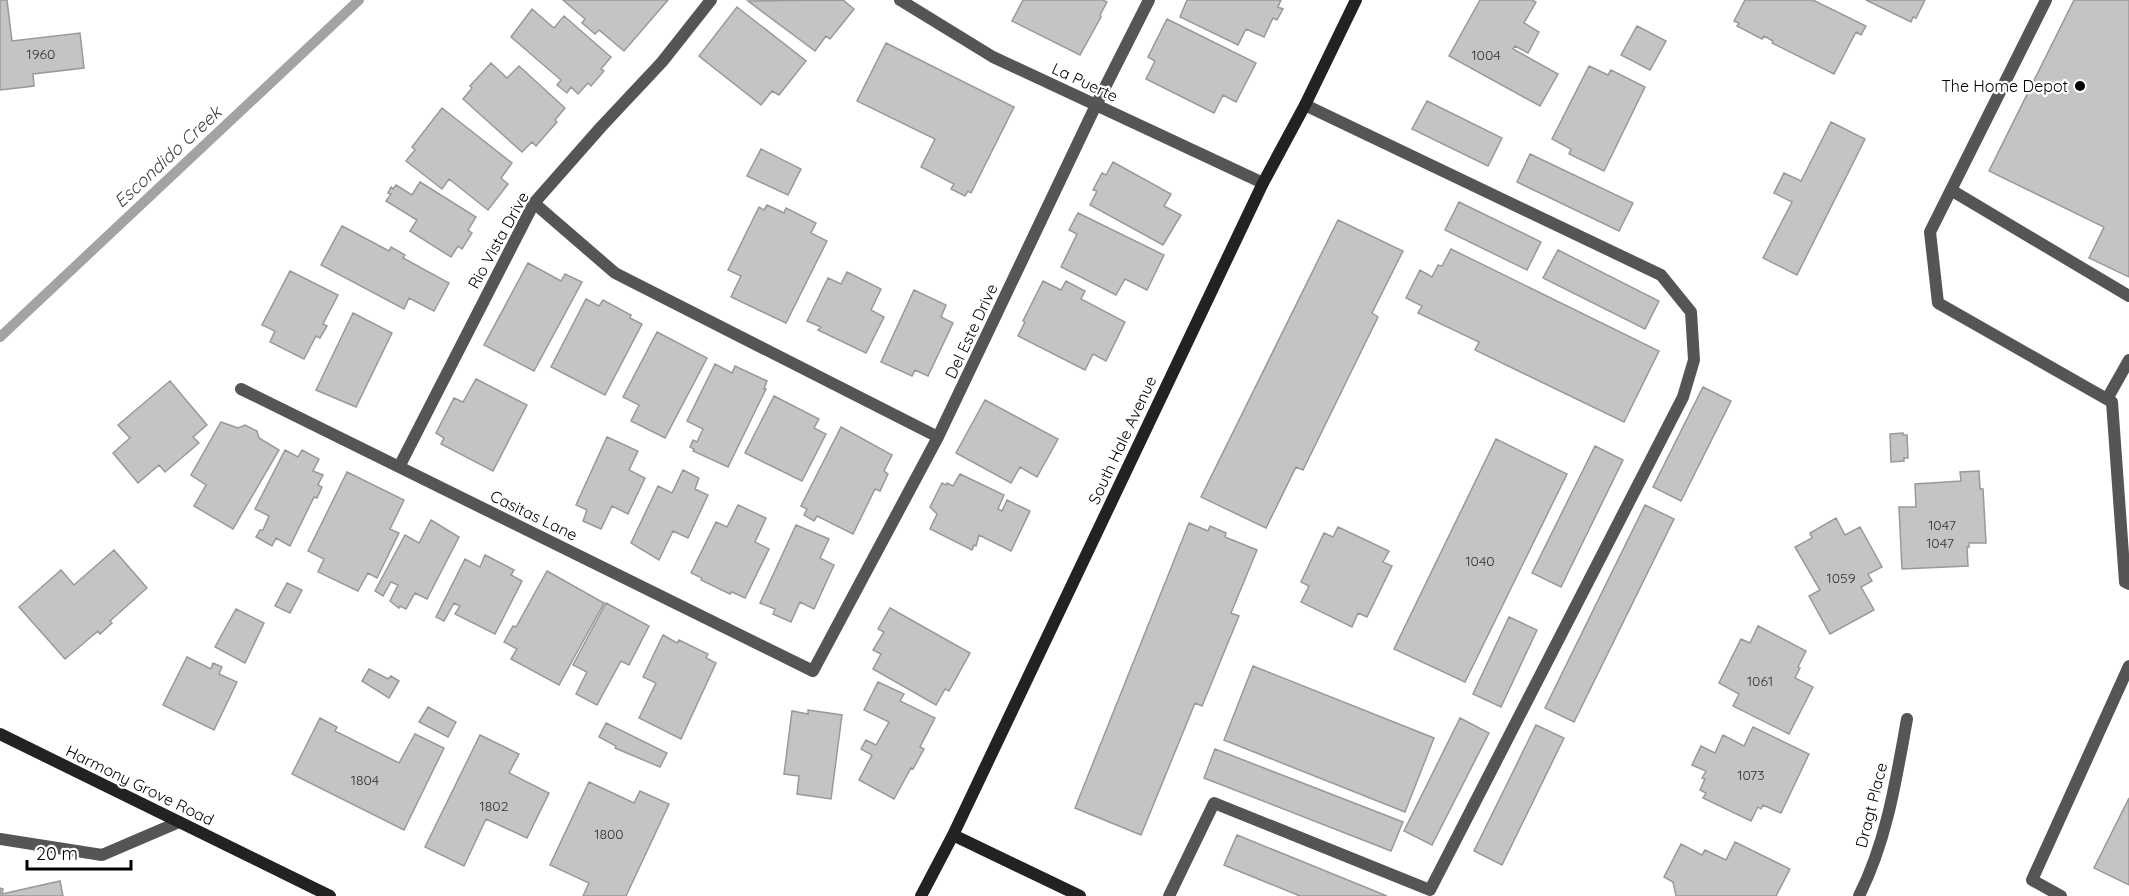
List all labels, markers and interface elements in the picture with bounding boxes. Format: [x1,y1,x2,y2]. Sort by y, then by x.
house number: 1960 [27,45,55,63]
house number: 1004 [1471,46,1501,64]
street label: La Puerte [1049,58,1121,106]
place label: The Home Depot [1941,76,2068,96]
marker: The Home Depot [2073,79,2087,93]
water label: Escondido Creek [109,100,227,212]
street label: Rio Vista Drive [463,188,533,292]
street label: Del Este Drive [940,280,1002,382]
street label: South Hale Avenue [1083,373,1161,507]
street label: Casitas Lane [487,485,581,545]
house number: 1047 [1928,516,1956,534]
house number: 1047 [1926,534,1954,552]
house number: 1040 [1465,552,1495,570]
house number: 1059 [1827,569,1856,587]
house number: 1061 [1747,672,1773,690]
street label: Harmony Grove Road [63,740,217,830]
street label: Dragt Place [1851,760,1891,850]
house number: 1073 [1737,766,1765,784]
house number: 1804 [351,771,379,789]
house number: 1802 [480,797,509,815]
house number: 1800 [594,825,624,843]
scale bar [27,833,130,871]
text: 20 m [36,842,78,865]

